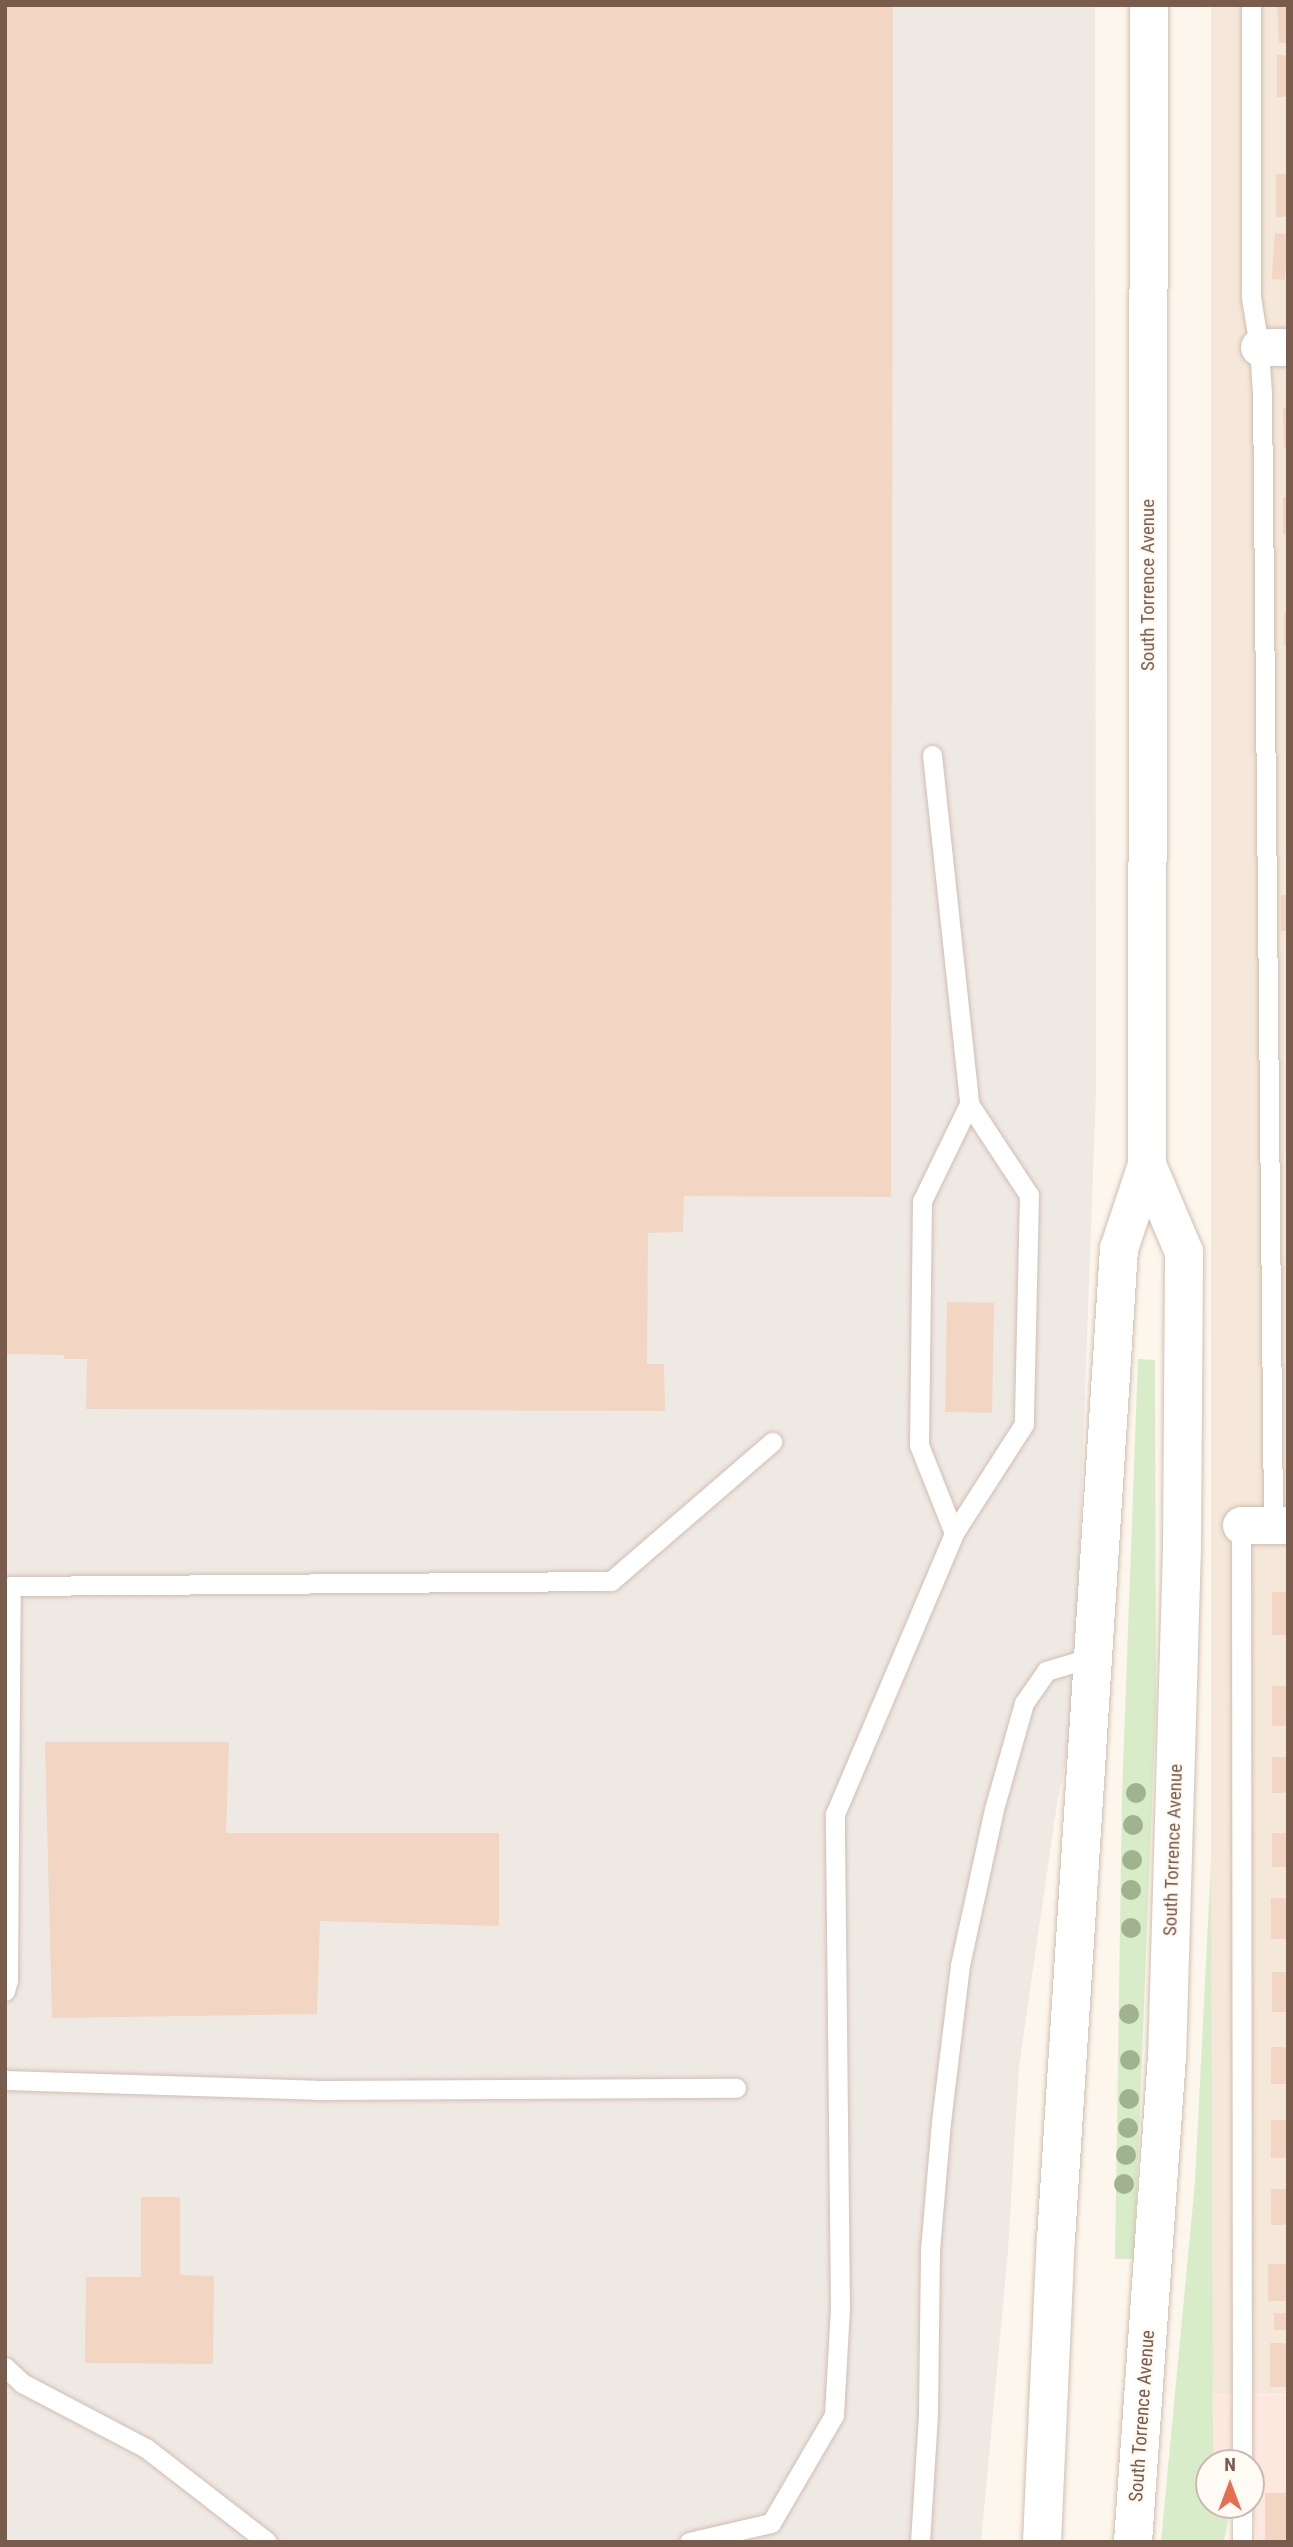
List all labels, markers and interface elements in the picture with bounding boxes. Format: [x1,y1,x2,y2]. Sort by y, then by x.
street label: South Torrence Avenue [1137,499,1159,671]
street label: South Torrence Avenue [1159,1763,1187,1937]
street label: South Torrence Avenue [1125,2329,1159,2503]
north arrow [1195,2449,1265,2519]
text: N [1224,2453,1236,2476]

